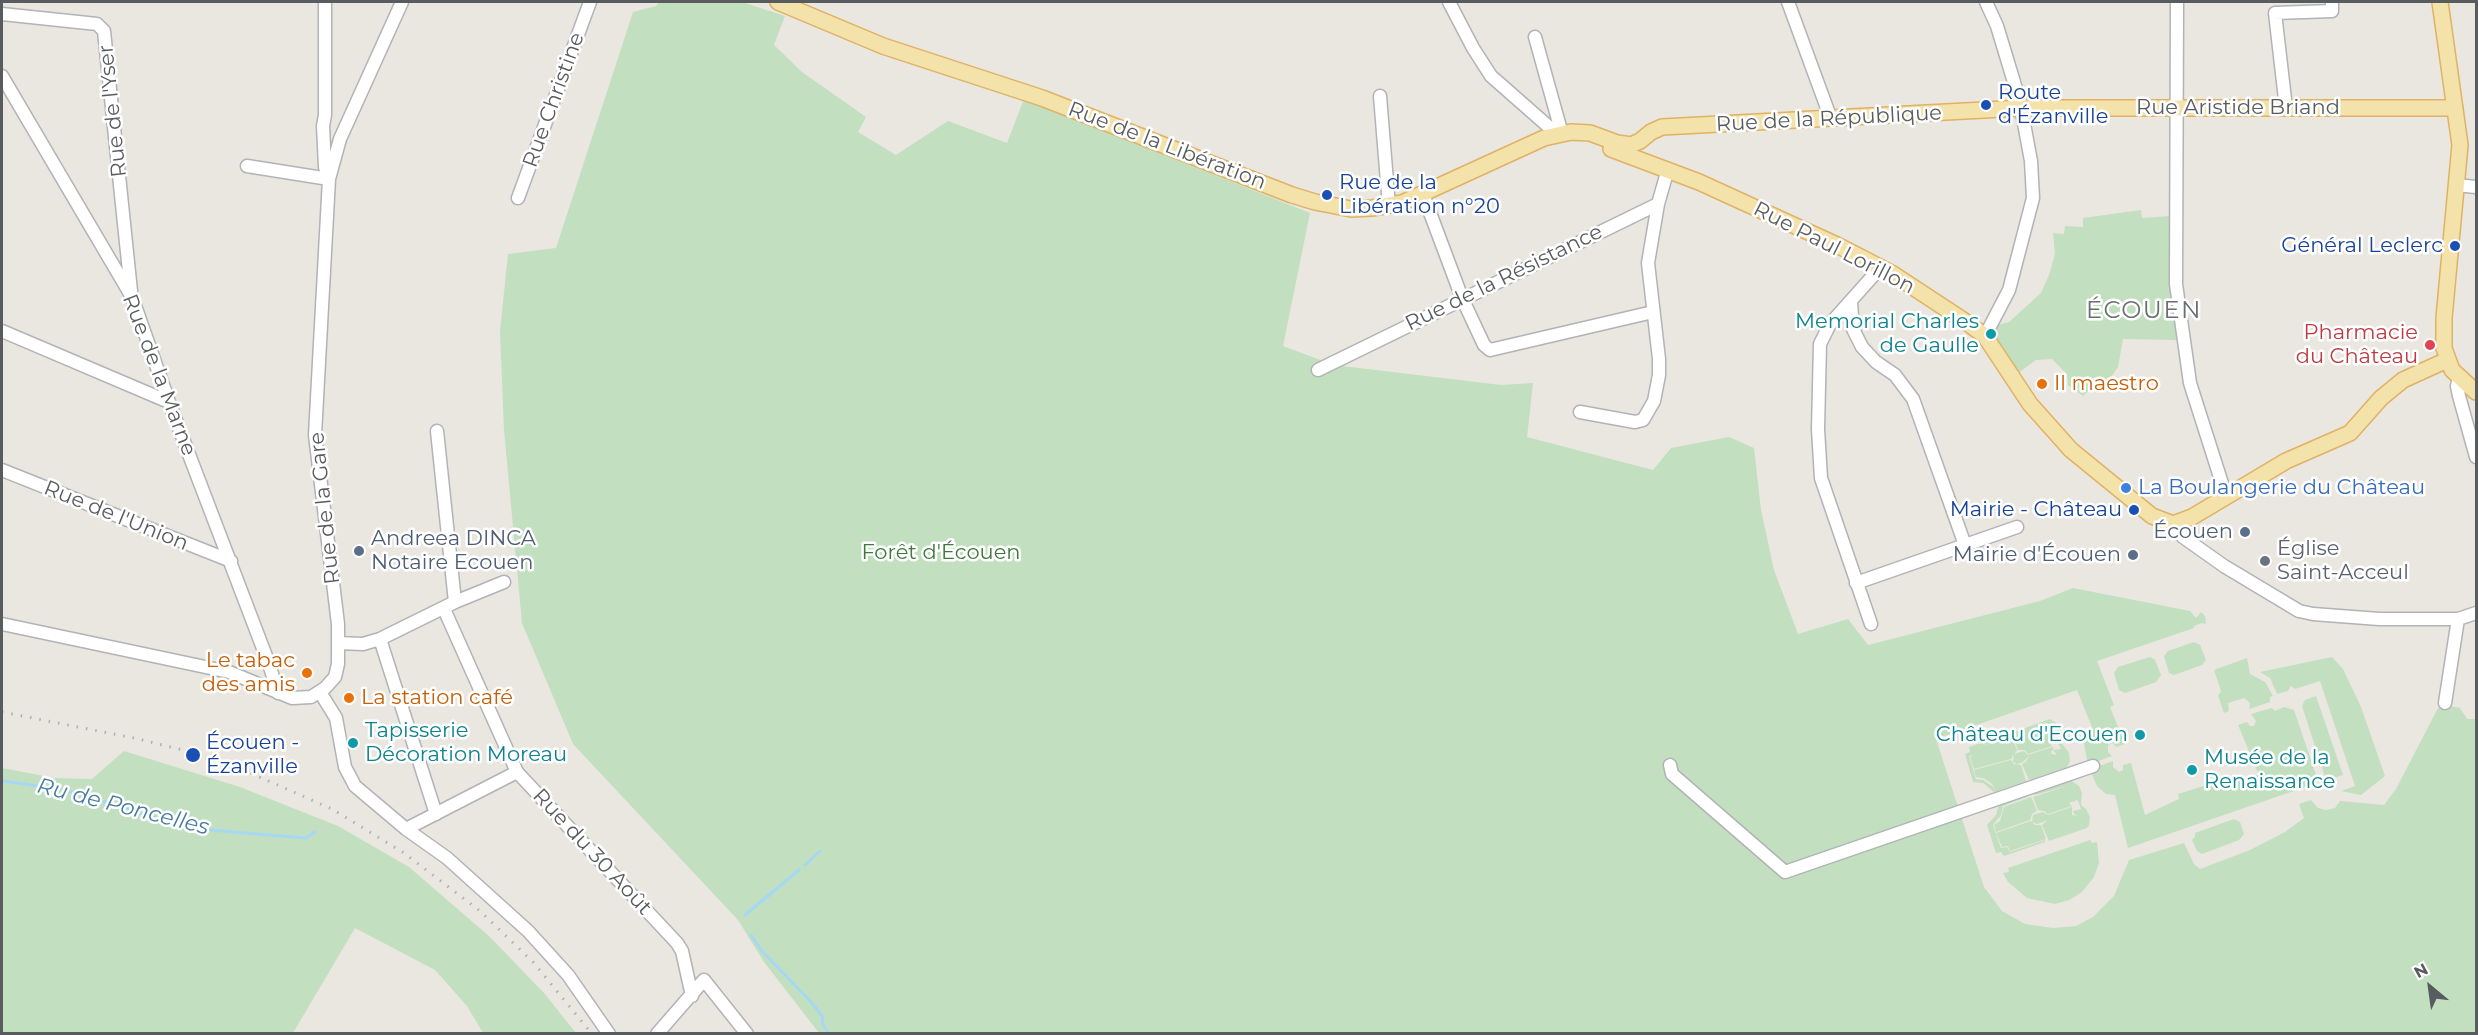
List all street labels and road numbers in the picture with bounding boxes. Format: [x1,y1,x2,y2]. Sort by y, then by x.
street label: Rue Christine [518,29,590,171]
street label: Rue de l'Yser [94,44,132,178]
street label: Rue Aristide Briand [2136,95,2340,121]
street label: Rue de la Libération [1065,97,1269,195]
street label: Rue de la République [1715,100,1943,138]
street label: Rue Paul Lorillon [1749,196,1919,300]
street label: Rue de la Résistance [1401,219,1607,337]
street label: Rue de la Marne [117,291,201,459]
street label: Rue de la Gare [304,431,346,585]
street label: Rue de l'Union [40,476,192,556]
street label: Rue du 30 Août [527,784,657,920]

